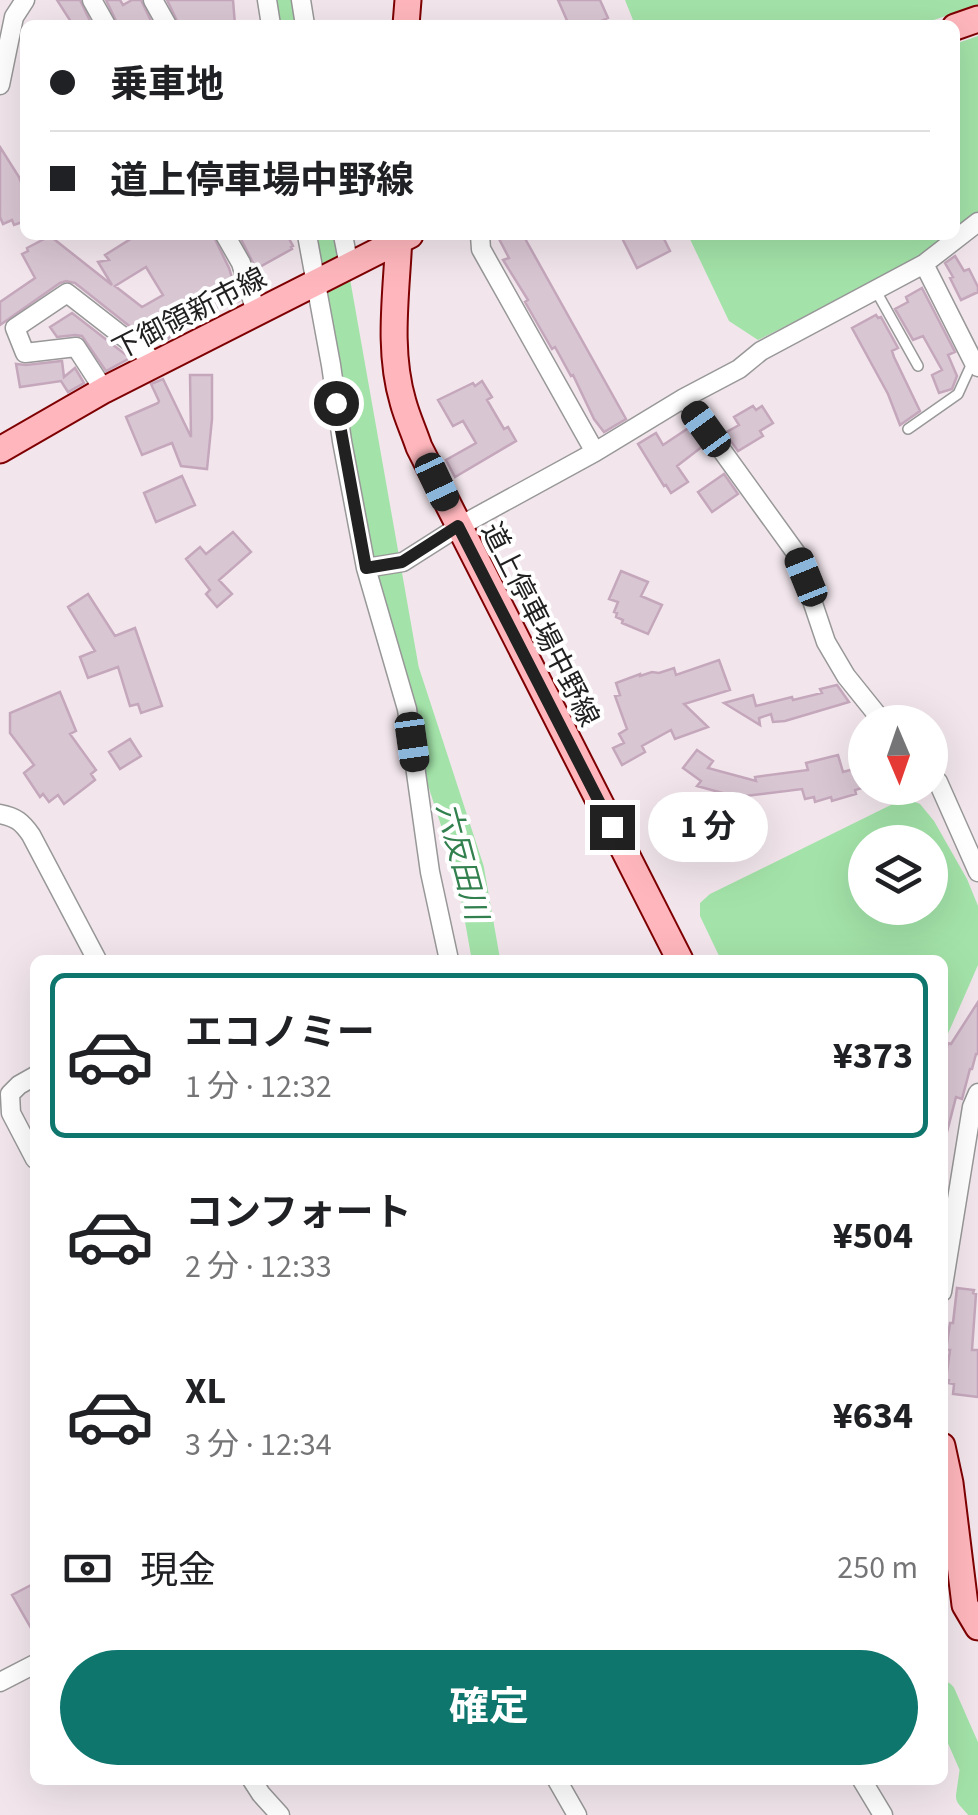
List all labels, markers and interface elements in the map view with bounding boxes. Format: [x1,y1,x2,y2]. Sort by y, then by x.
text: 乗車地 [110,58,224,112]
text: 道上停車場中野線 [110,154,414,208]
street label: 下御領新市線 [106,258,273,370]
route start [314,381,359,426]
car [676,396,736,462]
car [411,448,463,516]
street label: 道上停車場中野線 [471,516,609,733]
car [781,544,831,610]
north arrow [848,705,948,805]
map controls [848,705,948,925]
car [393,710,431,774]
callout: 1 分 [647,792,767,862]
water label: 六反田川 [425,798,499,928]
text: 1 分 [680,804,736,850]
route end [590,805,635,850]
button: layers [848,825,948,925]
text: エコノミー [185,1006,375,1060]
icon: car [65,1011,155,1101]
text: ¥373 [833,1029,913,1083]
text: 1 分 · 12:32 [185,1064,332,1110]
text: コンフォート [185,1186,412,1240]
icon: car [65,1191,155,1281]
text: ¥504 [833,1209,913,1263]
text: 2 分 · 12:33 [185,1244,332,1290]
text: XL [185,1364,226,1418]
icon: car [65,1371,155,1461]
text: ¥634 [833,1389,913,1443]
text: 3 分 · 12:34 [185,1422,332,1468]
icon: cash [60,1541,115,1596]
text: 現金 [140,1544,216,1598]
text: 250 m [837,1545,918,1591]
button: 確定 [60,1650,918,1765]

